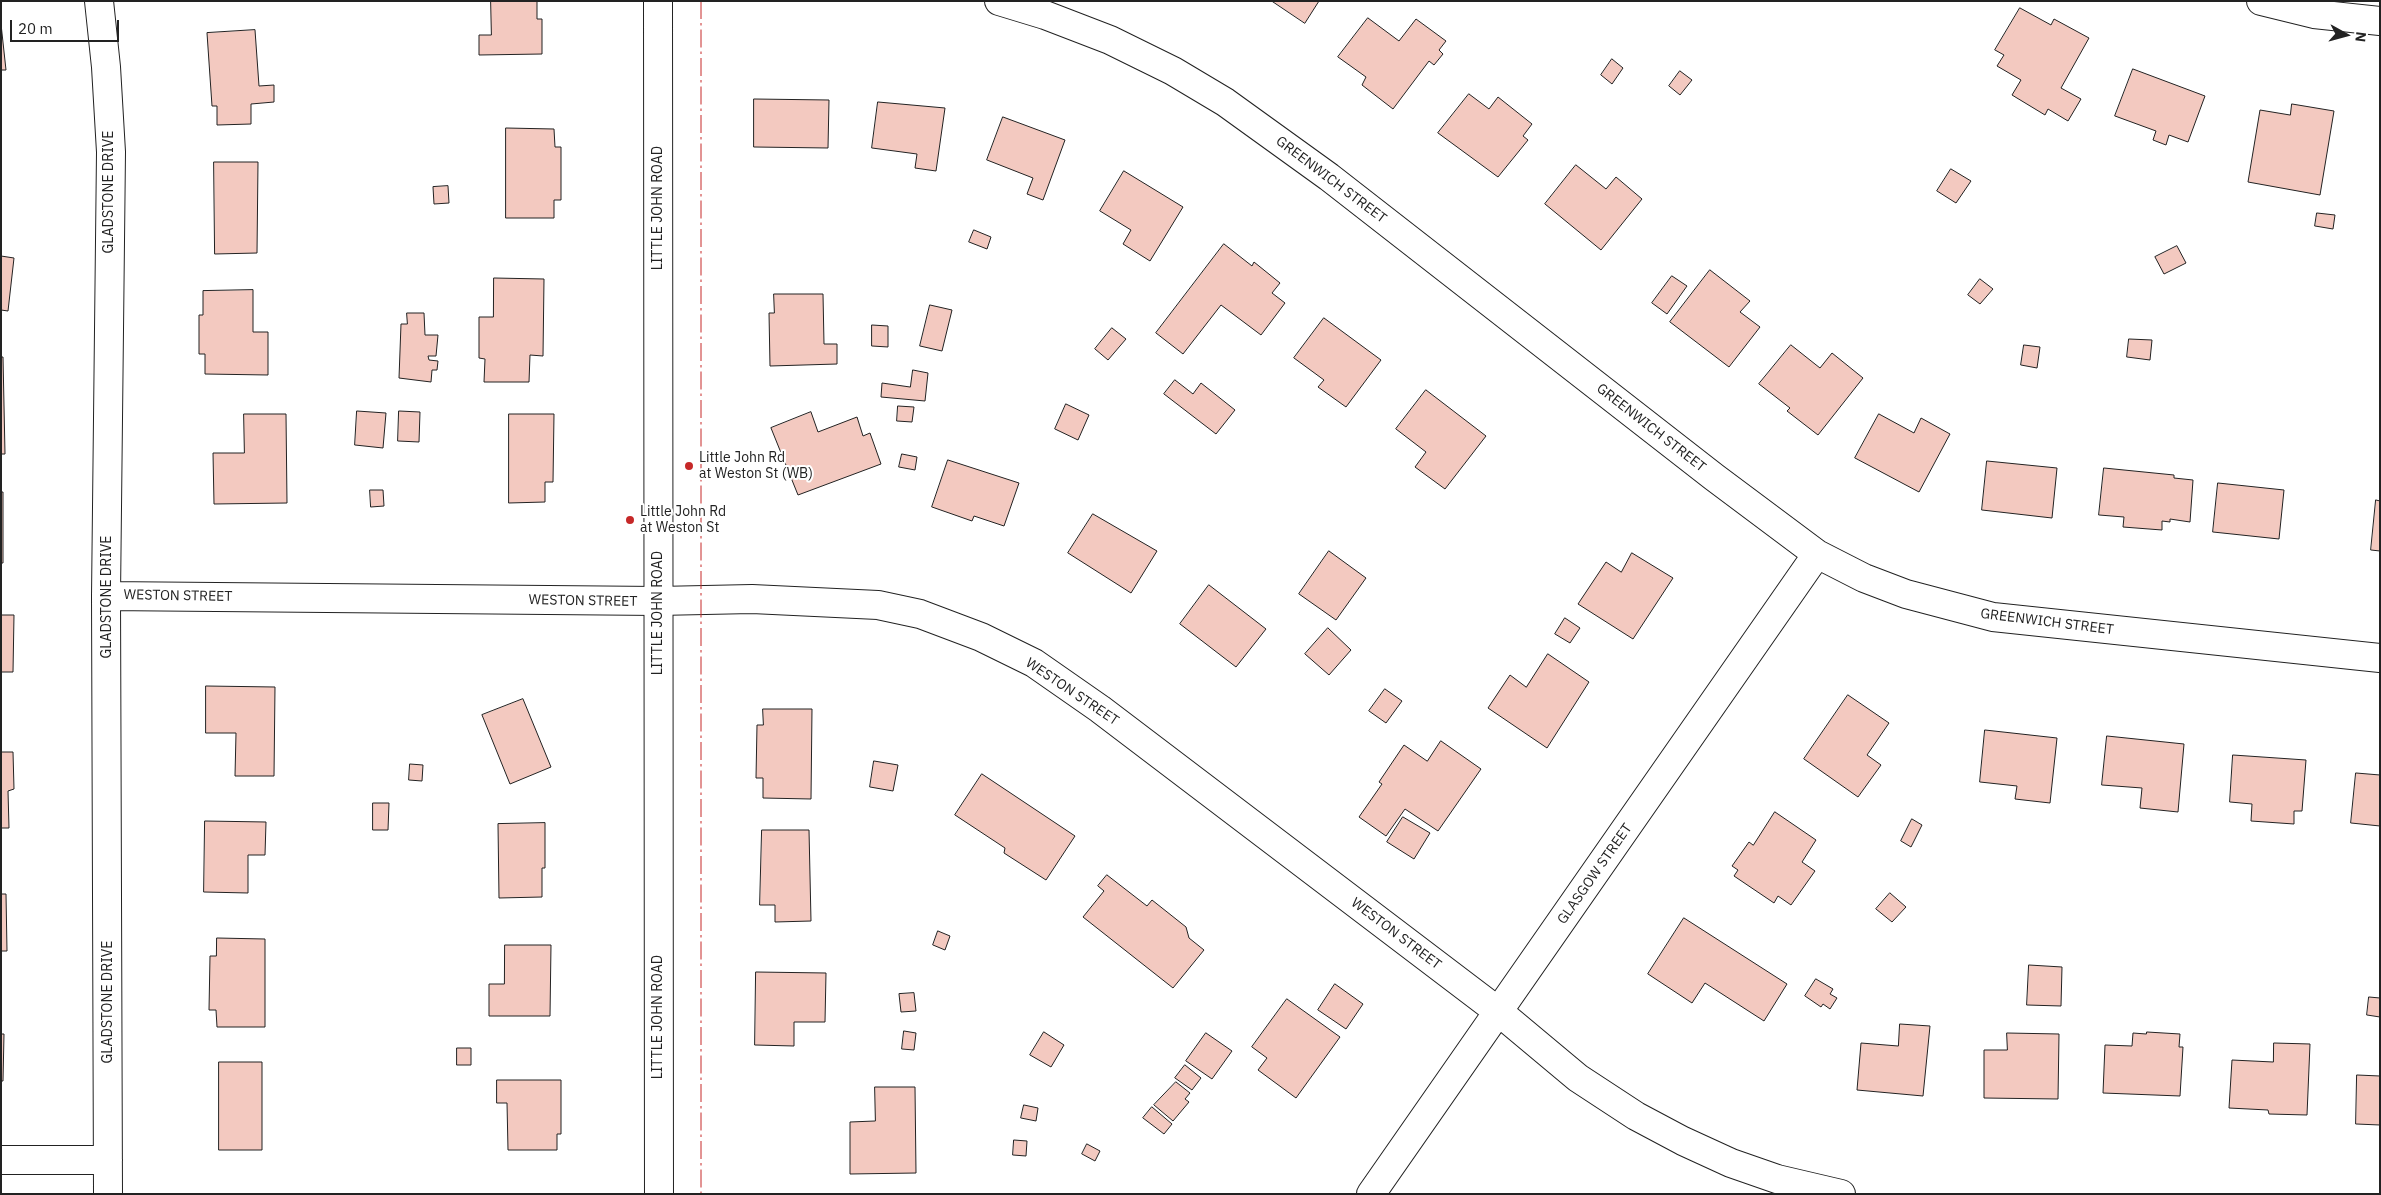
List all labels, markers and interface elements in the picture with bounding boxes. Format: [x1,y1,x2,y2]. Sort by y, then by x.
scale bar [12,10,121,42]
north arrow [2321,10,2371,60]
text: 20 m [18,19,53,38]
text: N [2351,31,2370,43]
street label: GLADSTONE DRIVE [101,131,117,253]
street label: GREENWICH STREET [1272,133,1390,227]
street label: LITTLE JOHN ROAD [650,146,666,270]
street label: GREENWICH STREET [1593,380,1709,476]
place label: Little John Rd at Weston St (WB) [699,450,813,482]
marker: Little John Rd at Weston St (WB) [683,460,695,472]
place label: Little John Rd at Weston St [640,504,726,536]
marker: Little John Rd at Weston St [624,514,636,526]
street label: GLADSTONE DRIVE [99,536,115,658]
street label: LITTLE JOHN ROAD [650,551,666,675]
street label: WESTON STREET [124,587,232,605]
street label: WESTON STREET [529,592,637,610]
street label: GREENWICH STREET [1979,605,2115,639]
street label: WESTON STREET [1022,655,1122,729]
street label: GLASGOW STREET [1554,821,1636,927]
street label: WESTON STREET [1348,895,1444,973]
street label: GLADSTONE DRIVE [100,941,116,1063]
street label: LITTLE JOHN ROAD [650,955,666,1079]

